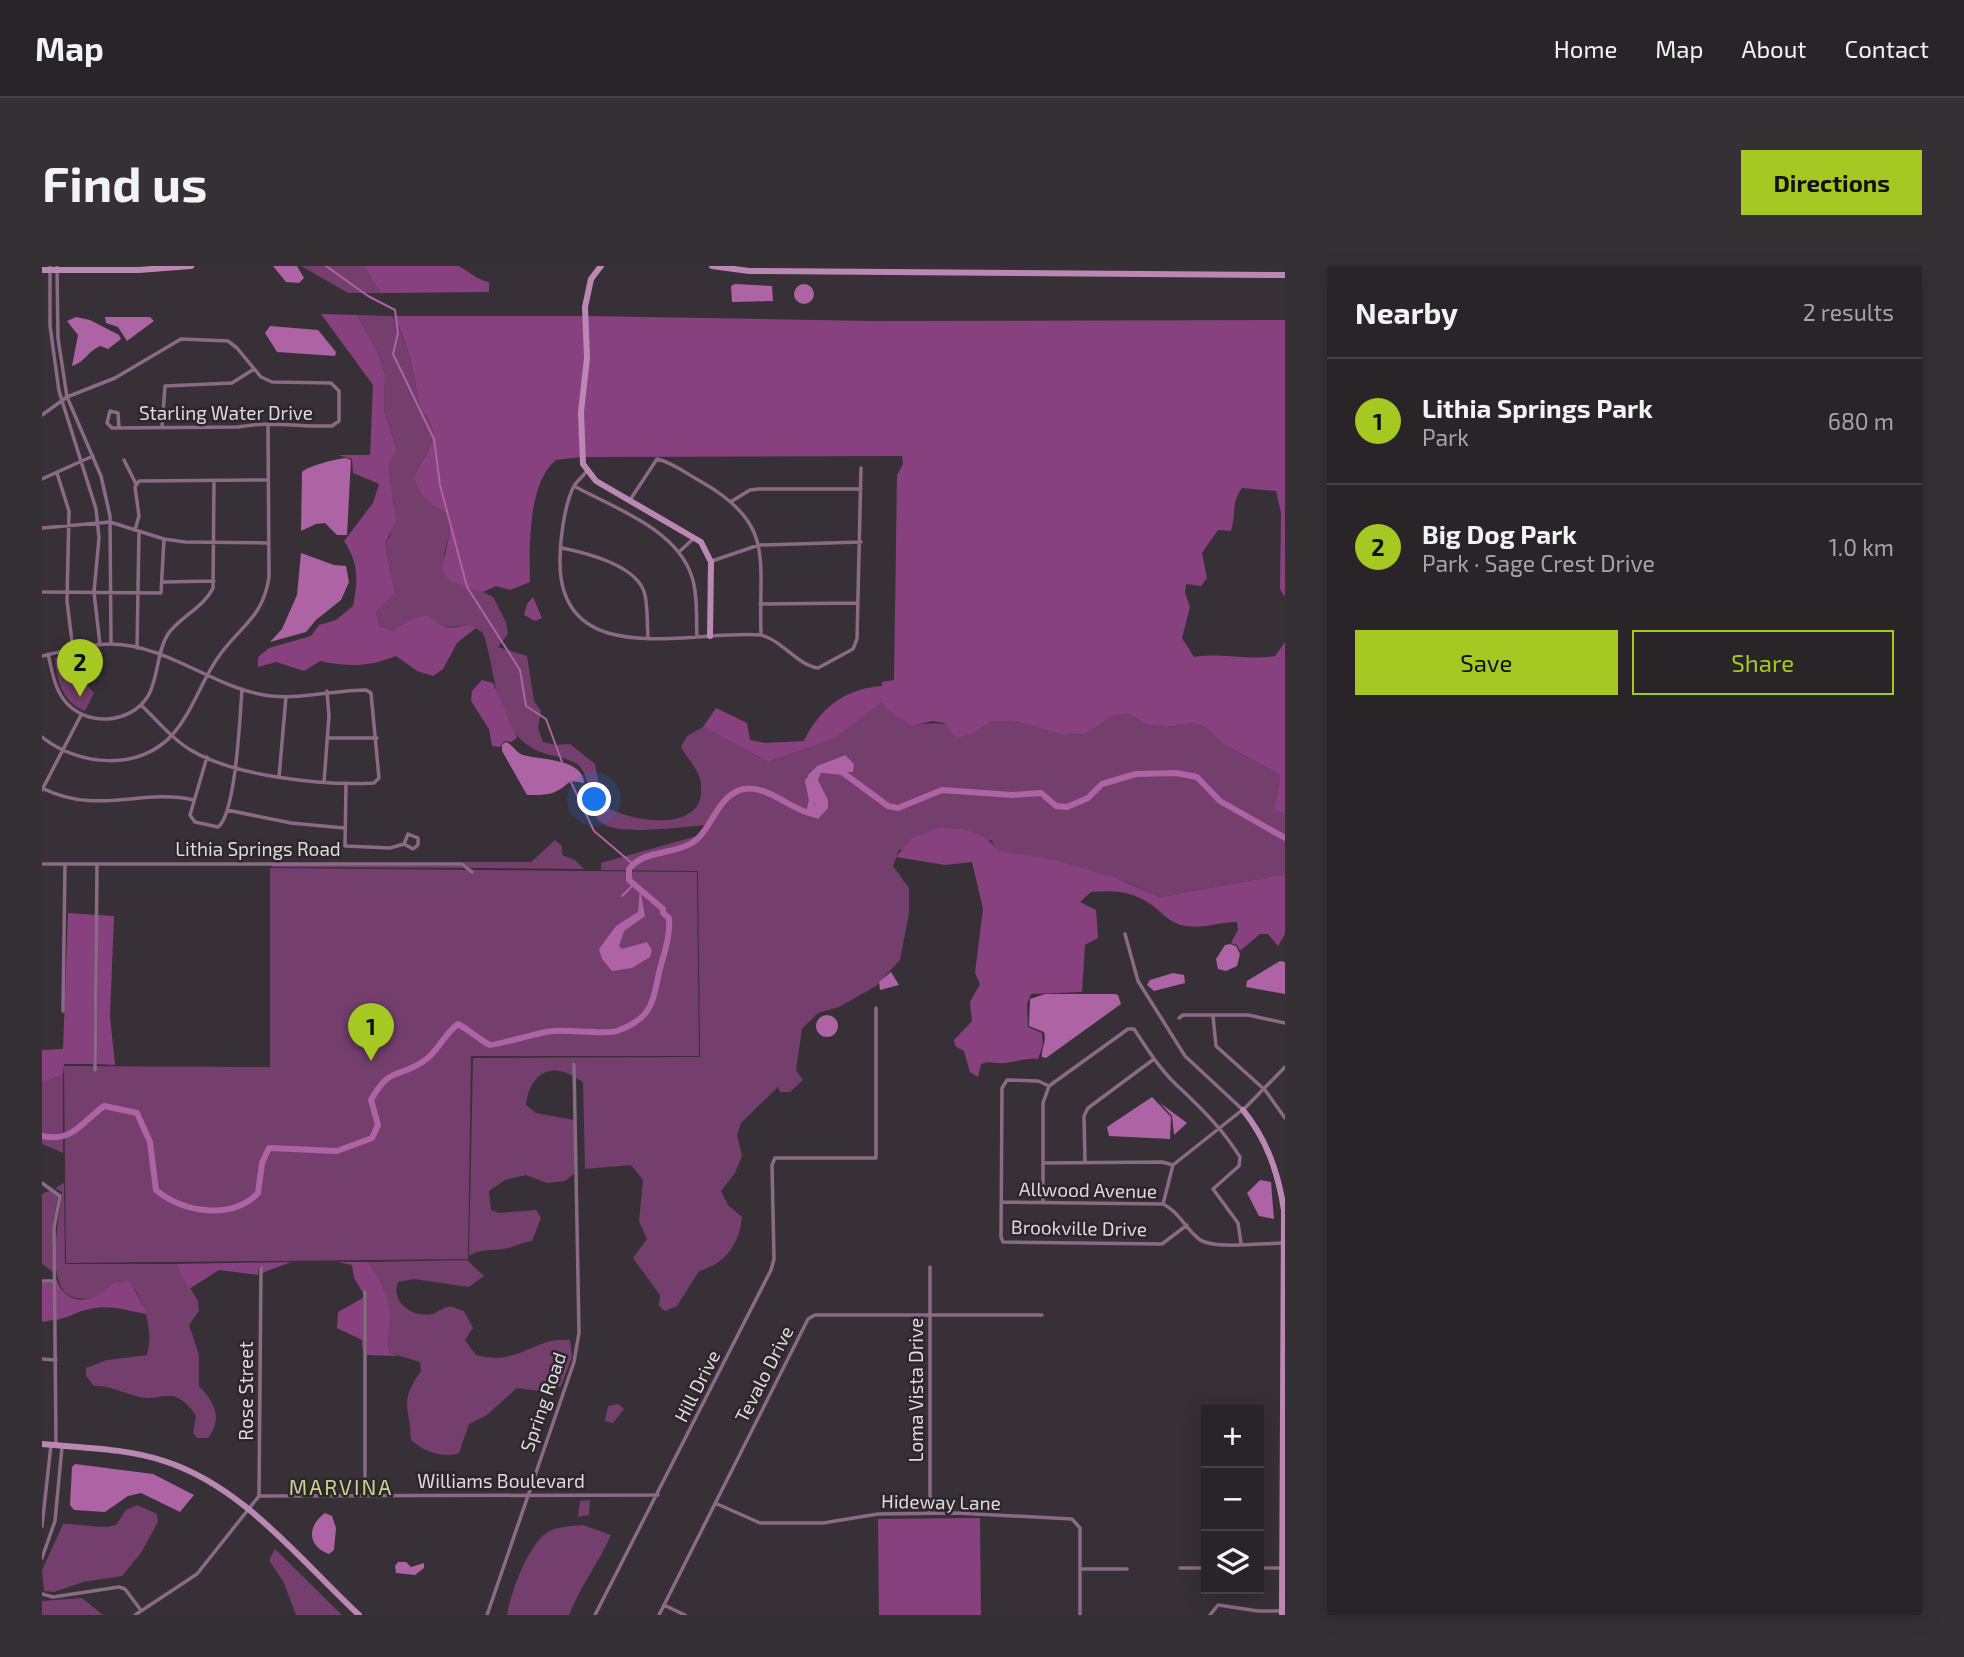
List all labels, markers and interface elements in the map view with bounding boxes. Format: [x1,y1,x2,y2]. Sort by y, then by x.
text: Map [35,28,104,68]
text: Home [1554,34,1617,63]
text: Map [1655,34,1703,63]
text: About [1741,34,1807,63]
text: Contact [1845,34,1929,63]
button: Directions [1741,150,1922,215]
text: Find us [42,153,207,212]
text: Nearby [1355,294,1458,330]
text: 2 results [1803,298,1894,326]
text: Lithia Springs Park [1422,392,1653,423]
street label: Starling Water Drive [139,401,313,424]
text: 1 [1373,407,1383,435]
text: 680 m [1828,407,1894,435]
text: Park [1422,423,1469,451]
text: Big Dog Park [1422,518,1577,549]
text: 2 [1371,533,1385,561]
text: 1.0 km [1829,533,1894,561]
text: Park · Sage Crest Drive [1422,549,1655,577]
button: Save [1355,630,1618,695]
button: Share [1632,630,1894,695]
pin: 2 [57,639,103,697]
your location [577,782,611,816]
street label: Lithia Springs Road [175,837,341,860]
pin: 1 [348,1003,394,1061]
street label: Allwood Avenue [1019,1177,1157,1202]
street label: Brookville Drive [1011,1215,1147,1240]
street label: Loma Vista Drive [904,1318,927,1462]
street label: Tevalo Drive [729,1322,798,1426]
street label: Rose Street [234,1341,257,1441]
street label: Hill Drive [669,1346,724,1426]
street label: Spring Road [515,1349,570,1455]
map controls [1201,1405,1264,1594]
button: + [1201,1405,1264,1468]
button: − [1201,1468,1264,1531]
street label: Williams Boulevard [417,1469,585,1492]
district label: MARVINA [289,1474,393,1499]
street label: Hideway Lane [881,1489,1001,1514]
button: layers [1201,1531,1264,1594]

